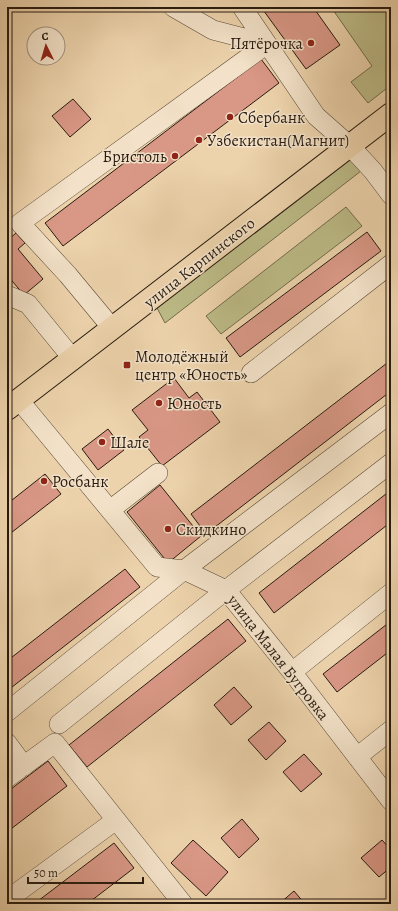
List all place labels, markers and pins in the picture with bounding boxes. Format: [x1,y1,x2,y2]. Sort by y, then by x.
place label: Пятёрочка [230,33,304,55]
marker: Пятёрочка [306,38,316,48]
place label: Сбербанк [238,107,305,129]
marker: Сбербанк [225,112,235,122]
place label: Узбекистан(Магнит) [207,130,349,152]
marker: Узбекистан(Магнит) [194,135,204,145]
place label: Бристоль [103,146,167,168]
marker: Бристоль [170,151,180,161]
place label: Молодёжный центр «Юность» [135,346,247,386]
marker: Молодёжный центр «Юность» [122,360,132,370]
place label: Юность [167,393,221,415]
marker: Юность [154,398,164,408]
place label: Шале [110,432,149,454]
marker: Шале [97,437,107,447]
place label: Росбанк [52,471,109,493]
marker: Росбанк [39,476,49,486]
place label: Скидкино [176,519,246,541]
marker: Скидкино [163,524,173,534]

